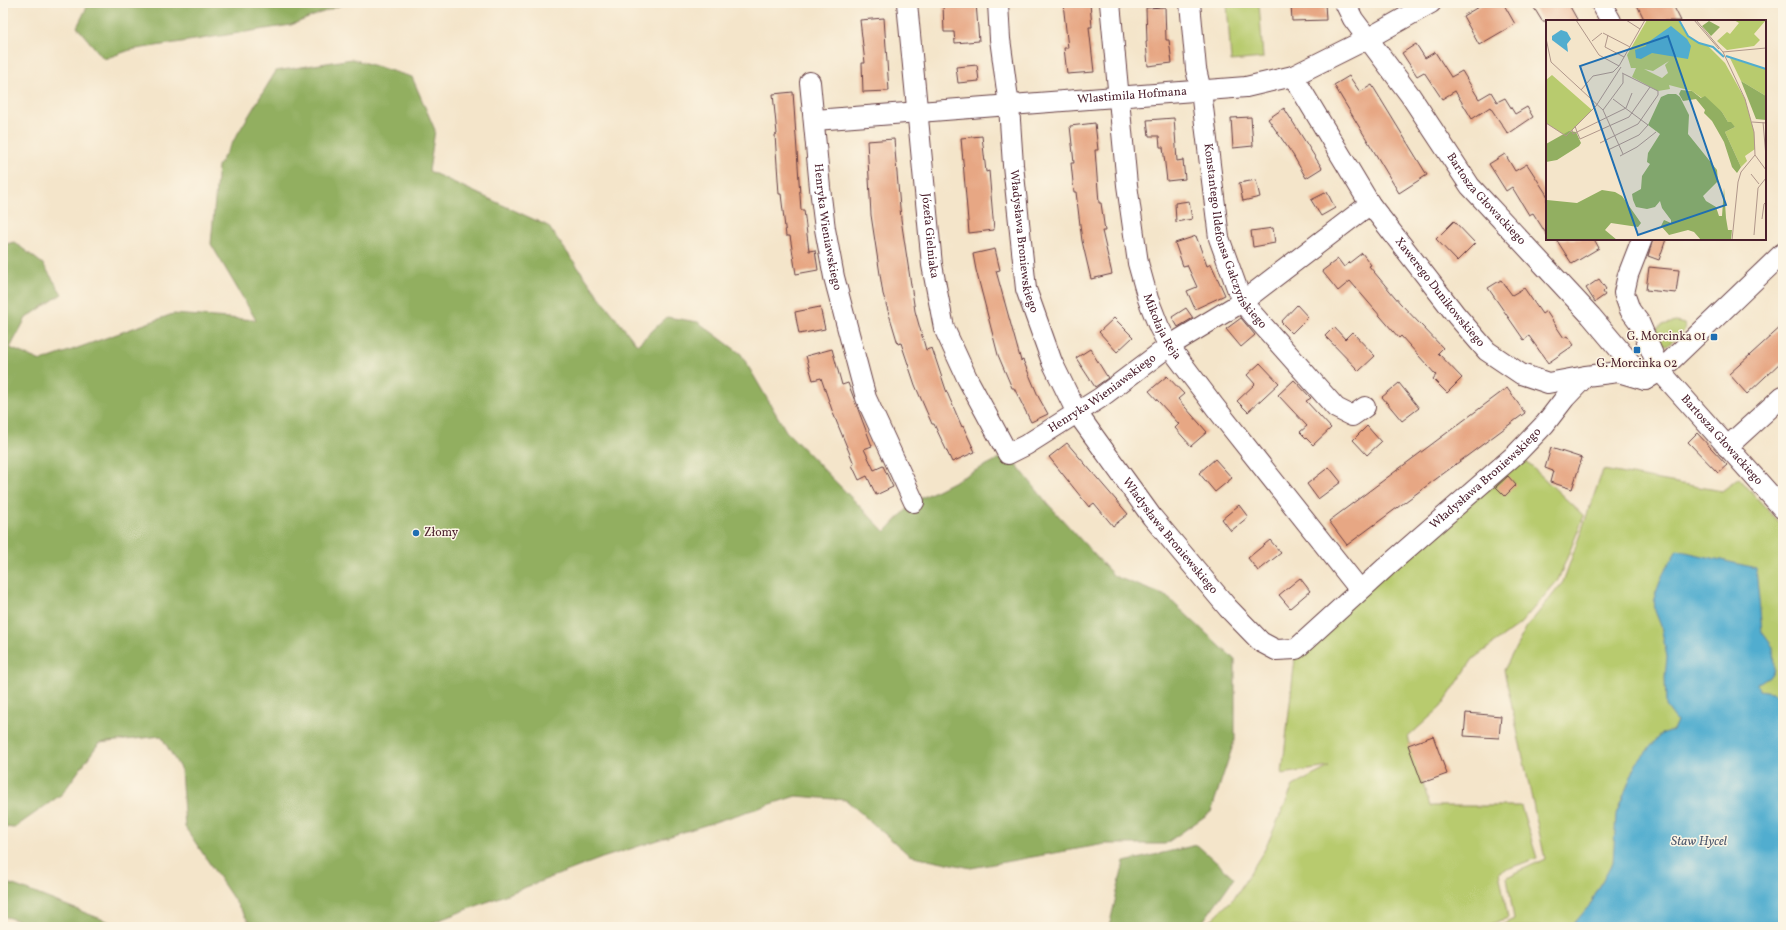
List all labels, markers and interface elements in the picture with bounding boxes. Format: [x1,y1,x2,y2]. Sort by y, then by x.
inset map [1546,20,1766,240]
street label: Wlastimila Hofmana [1077,84,1188,108]
street label: Konstantego Ildefonsa Gałczyńskiego [1199,142,1270,332]
street label: Bartosza Głowackiego [1442,150,1529,249]
street label: Henryka Wieniawskiego [810,163,845,292]
street label: Władysława Broniewskiego [1006,169,1042,315]
street label: Józefa Gielniaka [917,193,942,280]
street label: Xawerego Dunikowskiego [1391,234,1488,351]
street label: Mikołaja Reja [1139,292,1185,363]
place label: G. Morcinka 01 [1627,329,1706,345]
marker: G. Morcinka 01 [1709,332,1719,342]
marker: G. Morcinka 02 [1632,345,1642,355]
street label: Henryka Wieniawskiego [1045,350,1160,437]
place label: G. Morcinka 02 [1596,356,1678,372]
street label: Bartosza Głowackiego [1677,392,1766,489]
street label: Władysława Broniewskiego [1427,424,1545,533]
street label: Władysława Broniewskiego [1118,475,1221,598]
place label: Złomy [424,525,459,541]
marker: Złomy [411,528,421,538]
water label: Staw Hycel [1671,833,1728,851]

